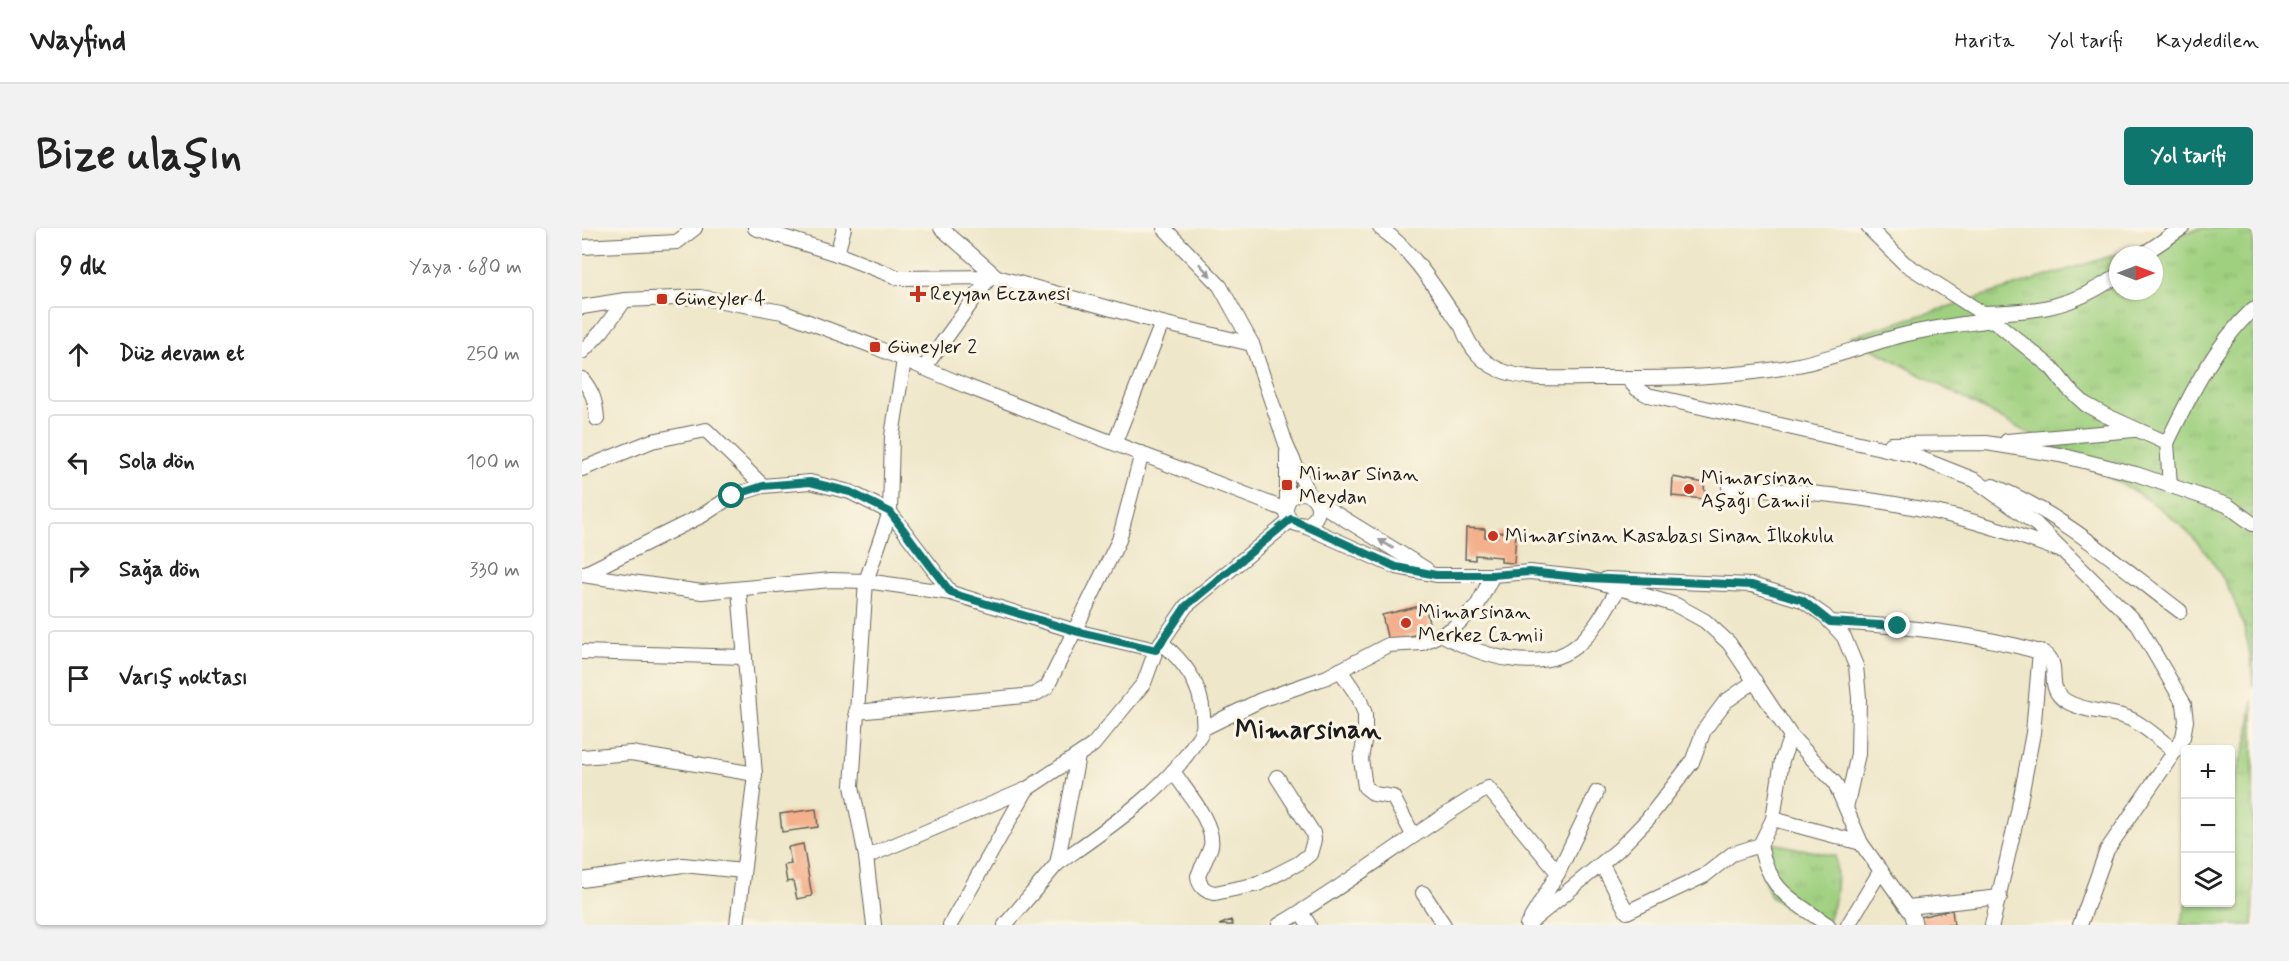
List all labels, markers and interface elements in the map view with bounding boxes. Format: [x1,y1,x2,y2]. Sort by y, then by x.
text: Wayfind [30,23,126,60]
text: Harita [1954,27,2015,55]
text: Yol tarifi [2048,27,2123,55]
text: Kaydedilen [2156,27,2259,55]
button: Yol tarifi [2124,127,2253,185]
text: Bize ulaşın [36,129,242,184]
north arrow [2109,246,2163,300]
text: 9 dk [60,250,106,284]
text: Yaya · 680 m [409,254,522,281]
one-way arrow [1198,262,1211,277]
place label: Reyyan Eczanesi [930,281,1070,308]
place label: Güneyler 4 [674,286,766,313]
marker: Reyyan Eczanesi [911,287,925,301]
marker: Güneyler 4 [655,292,669,306]
place label: Güneyler 2 [887,334,977,361]
icon: ahead [62,338,95,371]
text: Düz devam et [119,340,244,368]
marker: Güneyler 2 [868,340,882,354]
text: 250 m [466,341,520,368]
icon: left [62,446,95,479]
text: Sola dön [119,448,195,476]
text: 100 m [466,449,520,476]
place label: Mimar Sinan Meydan [1299,461,1419,511]
place label: Mimarsinan Aşağı Camii [1701,465,1814,515]
marker: Mimar Sinan Meydan [1280,478,1294,492]
route start [718,482,744,508]
marker: Mimarsinan Aşağı Camii [1682,482,1696,496]
place label: Mimarsinan Kasabası Sinan İlkokulu [1505,523,1834,550]
marker: Mimarsinan Kasabası Sinan İlkokulu [1486,529,1500,543]
one-way arrow [1378,539,1394,550]
icon: right [62,554,95,587]
text: Sağa dön [119,556,200,584]
text: 330 m [469,557,520,584]
place label: Mimarsinan Merkez Camii [1418,599,1543,649]
route end [1884,612,1910,638]
marker: Mimarsinan Merkez Camii [1399,616,1413,630]
icon: arrive [62,662,95,695]
text: Varış noktası [119,664,248,692]
district label: Mimarsinan [1235,714,1382,748]
map controls [2181,745,2235,907]
button: + [2181,745,2235,799]
button: − [2181,799,2235,853]
button: layers [2181,853,2235,907]

